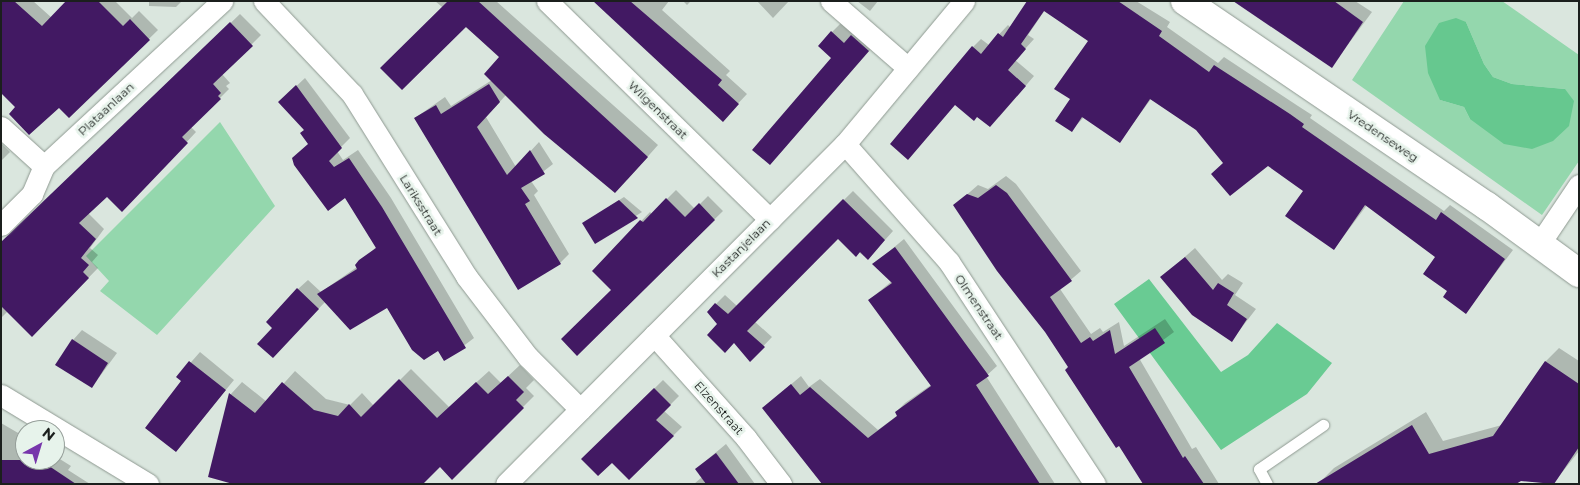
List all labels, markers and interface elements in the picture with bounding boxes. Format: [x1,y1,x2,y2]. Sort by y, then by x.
street label: Wilgenstraat [625,78,691,142]
street label: Plataanlaan [75,79,137,139]
street label: Vredenseweg [1345,107,1421,165]
street label: Lariksstraat [397,172,445,238]
street label: Kastanjelaan [709,216,773,280]
street label: Olmenstraat [952,272,1006,342]
street label: Elzenstraat [691,378,747,438]
north arrow [15,420,65,470]
text: N [39,424,59,445]

